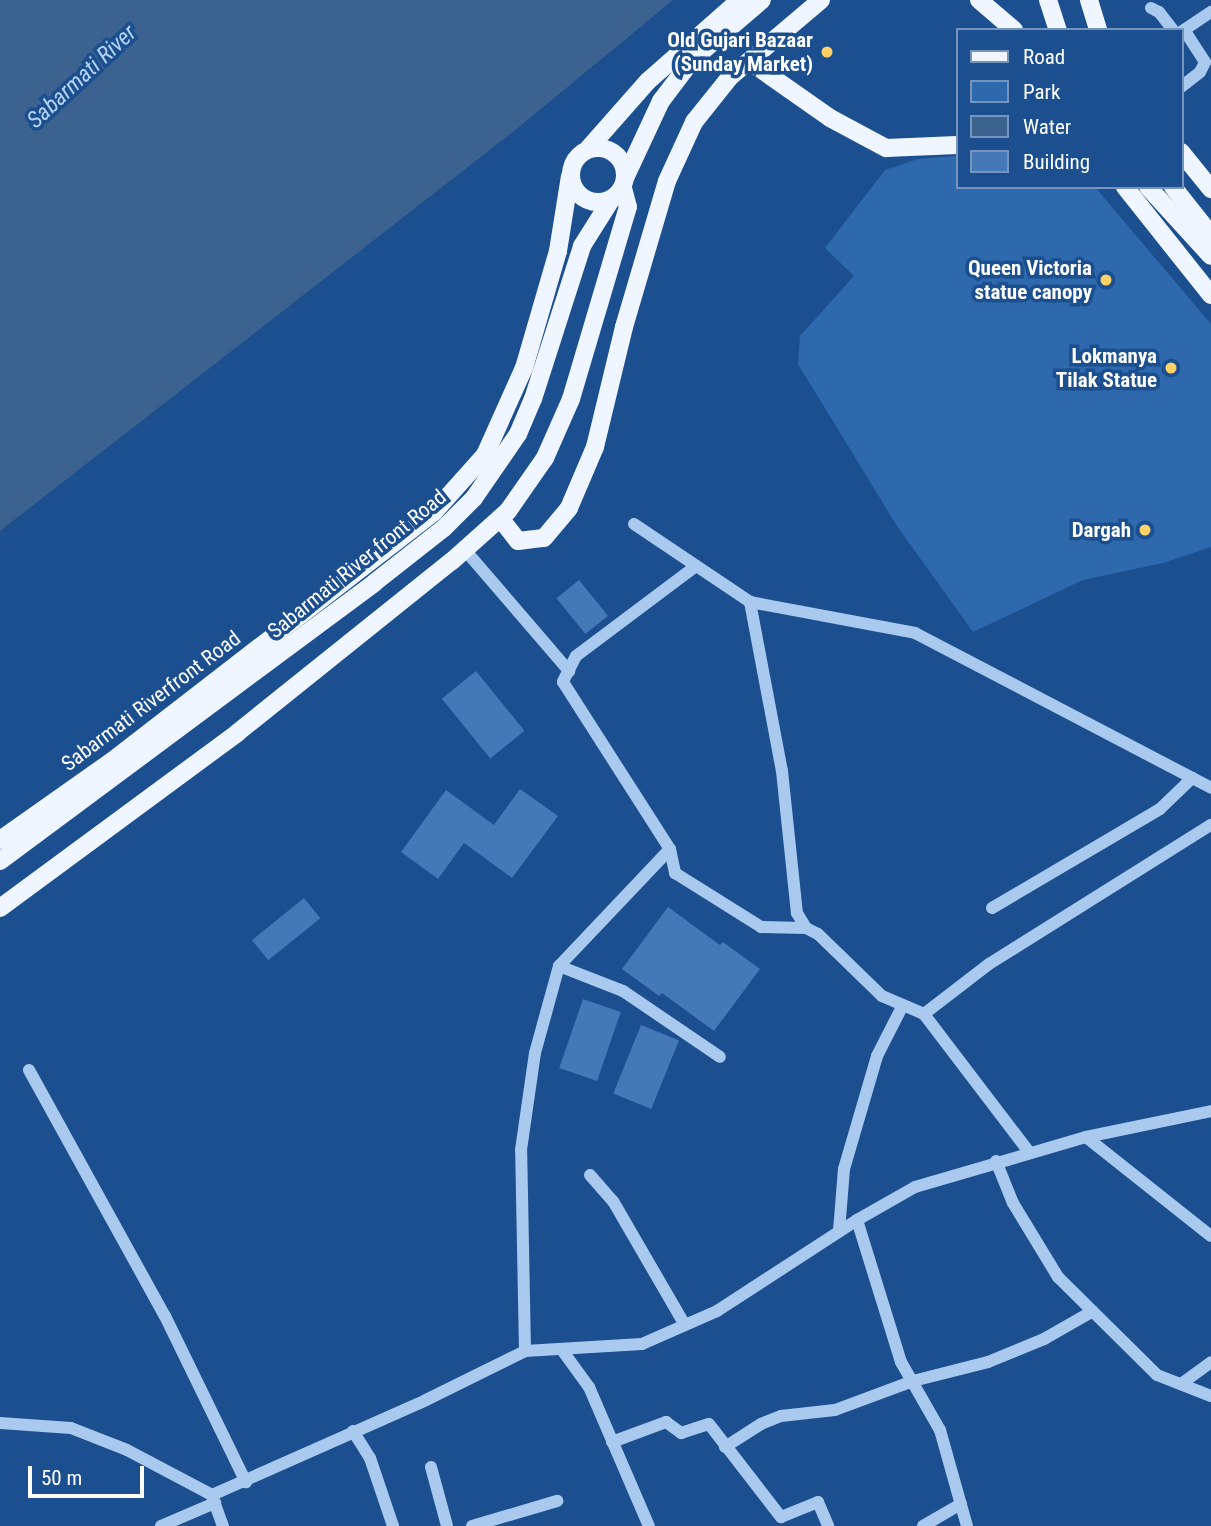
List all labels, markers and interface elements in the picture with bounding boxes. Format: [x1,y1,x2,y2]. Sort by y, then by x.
water label: Sabarmati River [22,20,142,134]
place label: Old Gujari Bazaar (Sunday Market) [667,27,813,77]
legend [956,28,1183,189]
marker: Old Gujari Bazaar (Sunday Market) [819,44,835,60]
text: Road [1023,45,1065,69]
text: Park [1023,80,1060,104]
text: Water [1023,115,1071,139]
text: Building [1023,150,1090,174]
place label: Queen Victoria statue canopy [968,255,1092,305]
marker: Queen Victoria statue canopy [1098,272,1114,288]
place label: Lokmanya Tilak Statue [1056,343,1157,393]
marker: Lokmanya Tilak Statue [1163,360,1179,376]
street label: Sabarmati River front Road [263,484,451,644]
place label: Dargah [1072,517,1131,543]
marker: Dargah [1137,522,1153,538]
street label: Sabarmati Riverfront Road [57,626,245,776]
scale bar [32,1452,147,1496]
text: 50 m [41,1466,82,1490]

